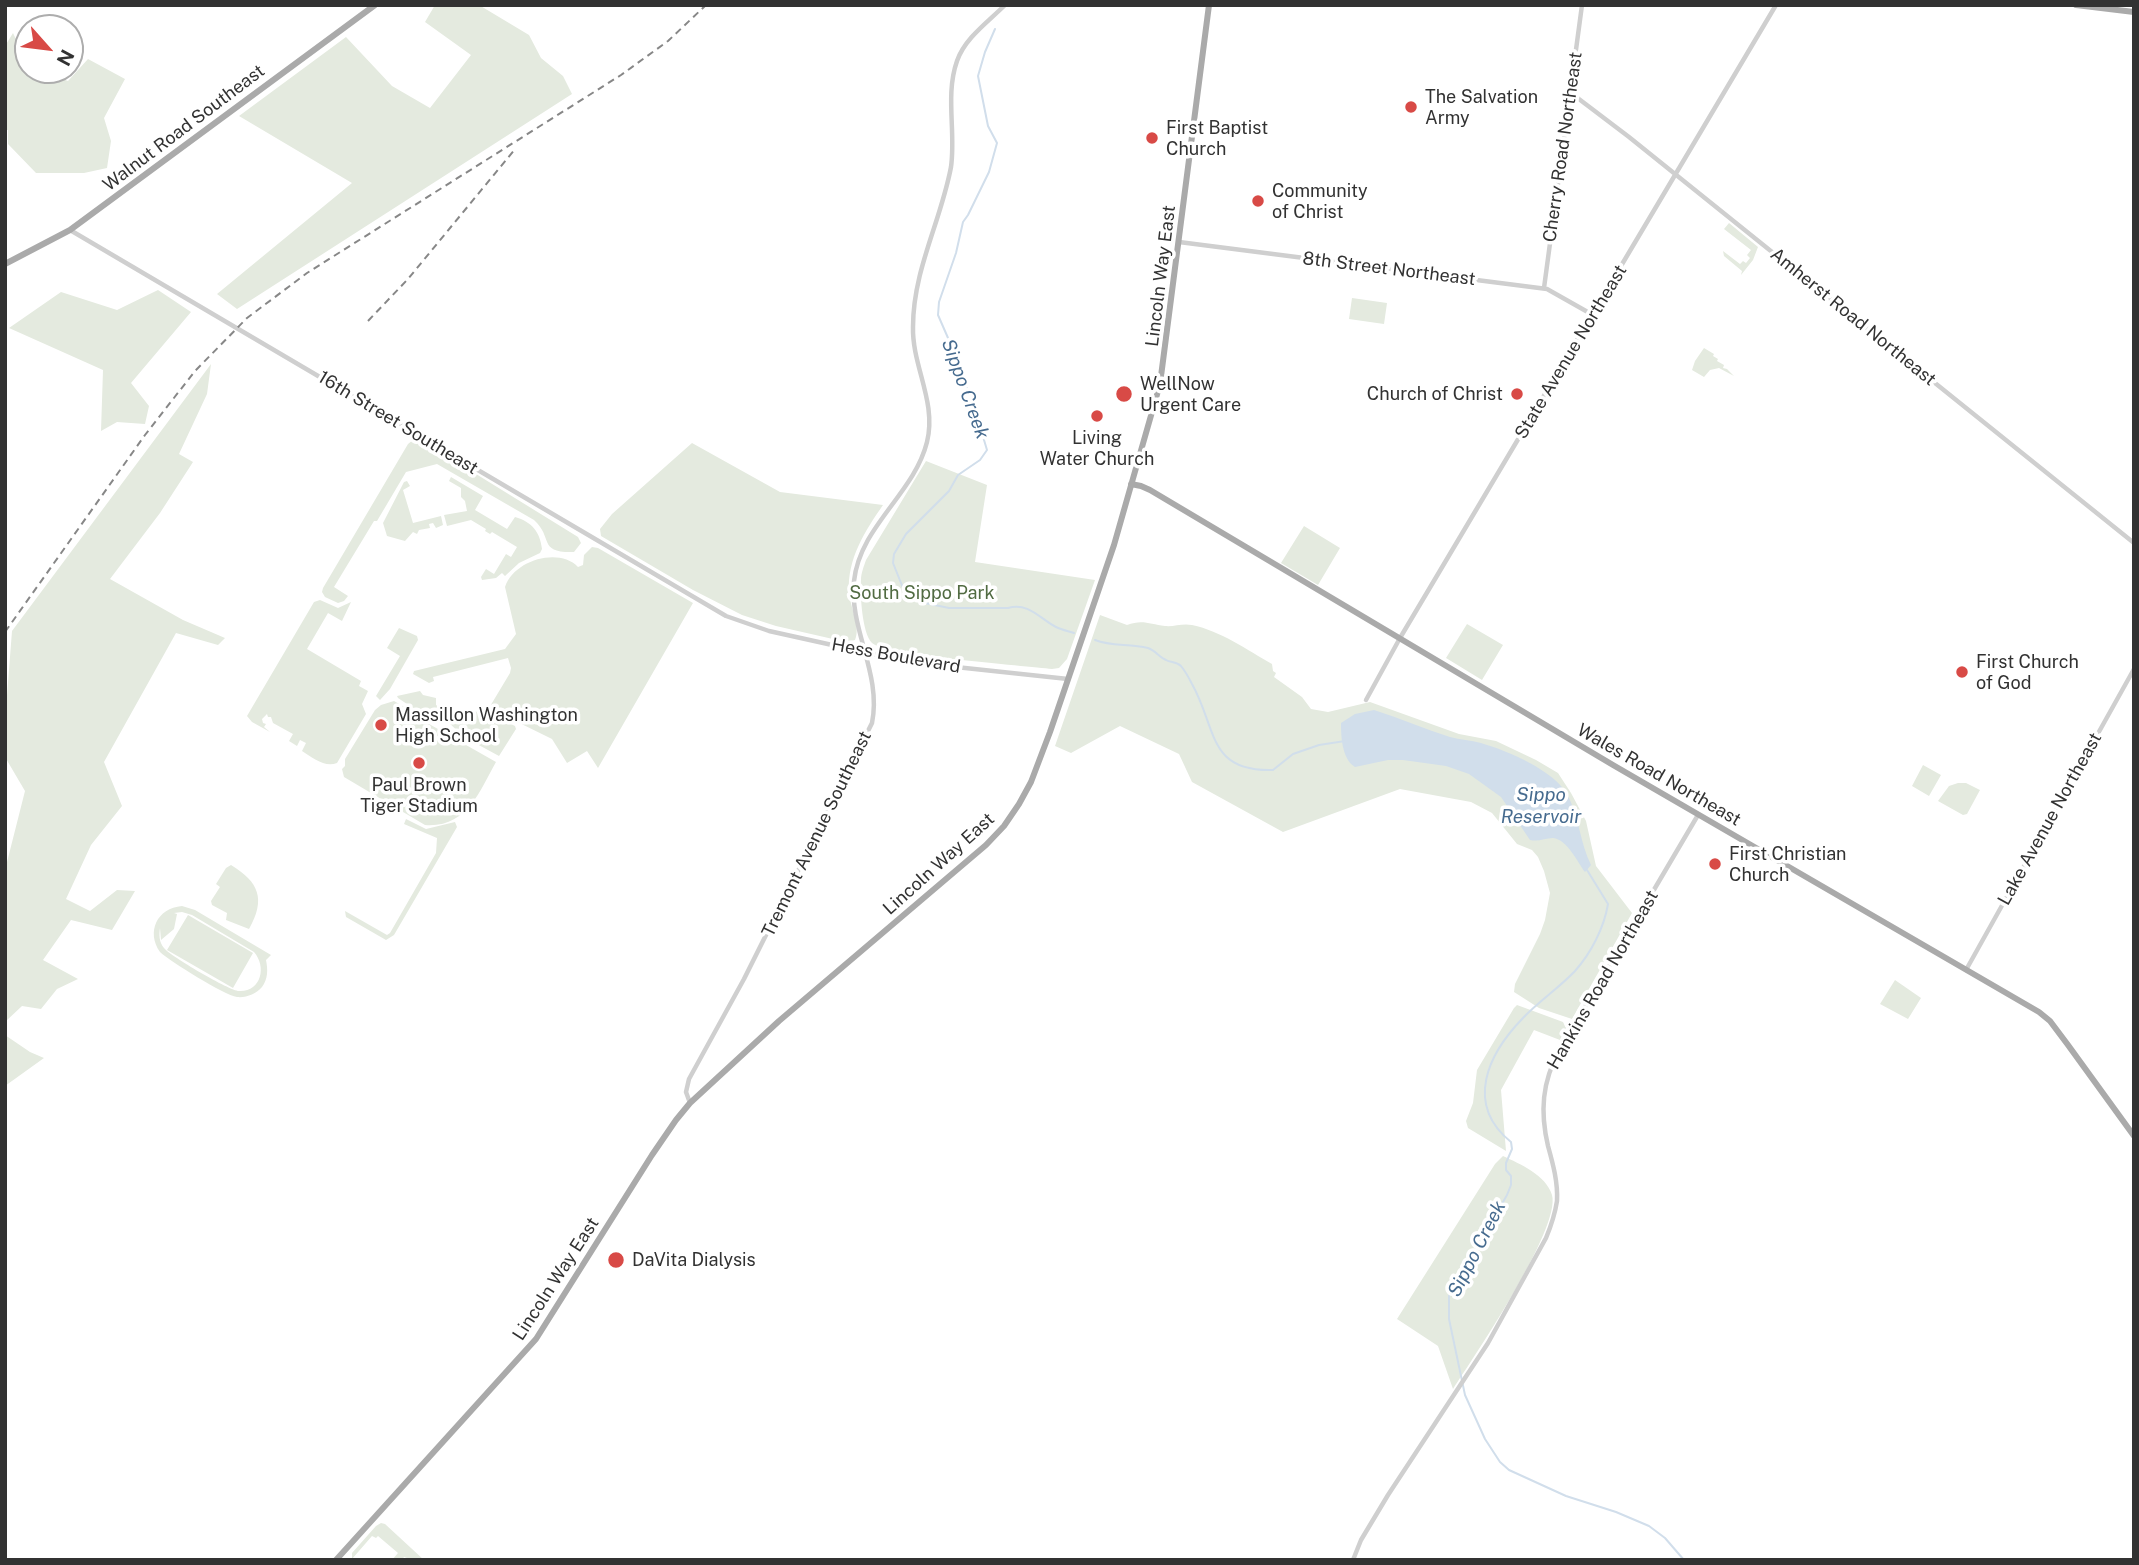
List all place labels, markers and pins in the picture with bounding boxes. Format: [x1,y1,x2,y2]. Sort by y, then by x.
place label: The Salvation Army [1425,86,1538,128]
marker: The Salvation Army [1403,99,1419,115]
place label: First Baptist Church [1166,117,1268,160]
marker: First Baptist Church [1144,130,1160,146]
place label: Community of Christ [1272,180,1368,222]
marker: Community of Christ [1250,193,1266,209]
place label: WellNow Urgent Care [1140,373,1241,416]
place label: Church of Christ [1367,383,1503,405]
marker: WellNow Urgent Care [1114,384,1134,404]
marker: Church of Christ [1509,386,1525,402]
marker: Living Water Church [1089,408,1105,424]
place label: Living Water Church [1040,427,1154,470]
place label: First Church of God [1976,651,2079,694]
marker: First Church of God [1954,664,1970,680]
place label: Massillon Washington High School [395,704,578,746]
marker: Massillon Washington High School [373,717,389,733]
marker: Paul Brown Tiger Stadium [411,755,427,771]
place label: Paul Brown Tiger Stadium [360,774,478,816]
place label: First Christian Church [1729,843,1846,886]
marker: First Christian Church [1707,856,1723,872]
place label: DaVita Dialysis [632,1249,756,1271]
marker: DaVita Dialysis [606,1250,626,1270]

